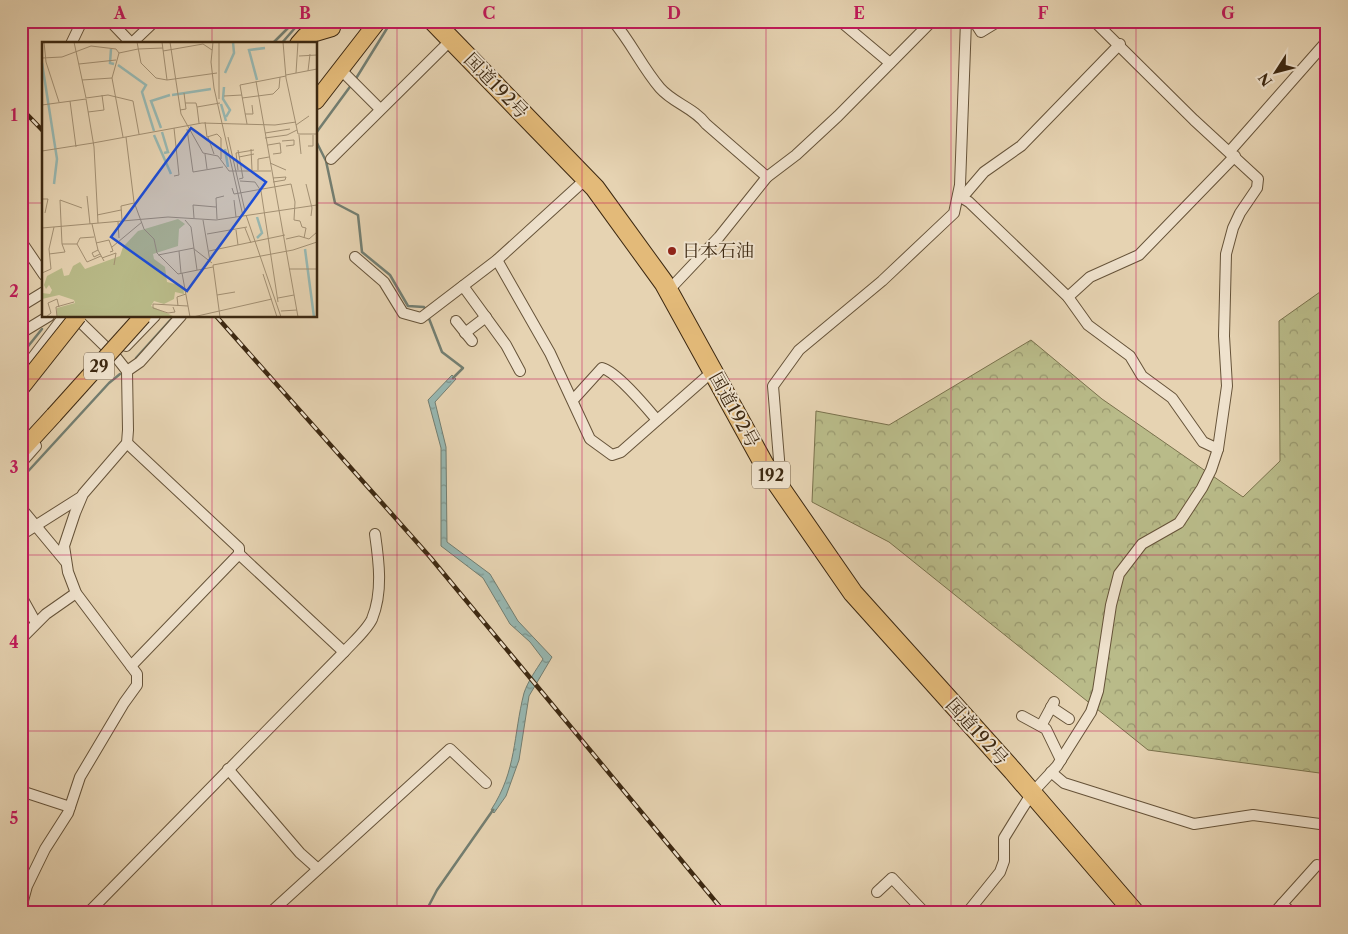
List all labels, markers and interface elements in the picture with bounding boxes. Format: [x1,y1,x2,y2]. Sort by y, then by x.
text: A [113,3,127,23]
text: B [299,3,311,23]
text: C [483,3,495,23]
text: D [667,3,681,23]
text: E [853,3,865,23]
text: F [1038,3,1049,23]
text: G [1221,3,1235,23]
inset map [42,42,318,318]
north arrow [1250,48,1300,98]
street label: 国道192号 [459,49,533,123]
text: N [1255,69,1276,90]
text: 1 [10,105,18,125]
place label: 日本石油 [682,240,754,262]
marker: 日本石油 [666,245,678,257]
text: 2 [9,281,19,301]
road number: 29 [84,352,114,380]
street label: 国道192号 [704,369,764,451]
text: 3 [9,457,19,477]
road number: 192 [752,462,790,488]
text: 4 [9,632,19,652]
street label: 国道192号 [941,694,1013,770]
text: 5 [10,808,19,828]

